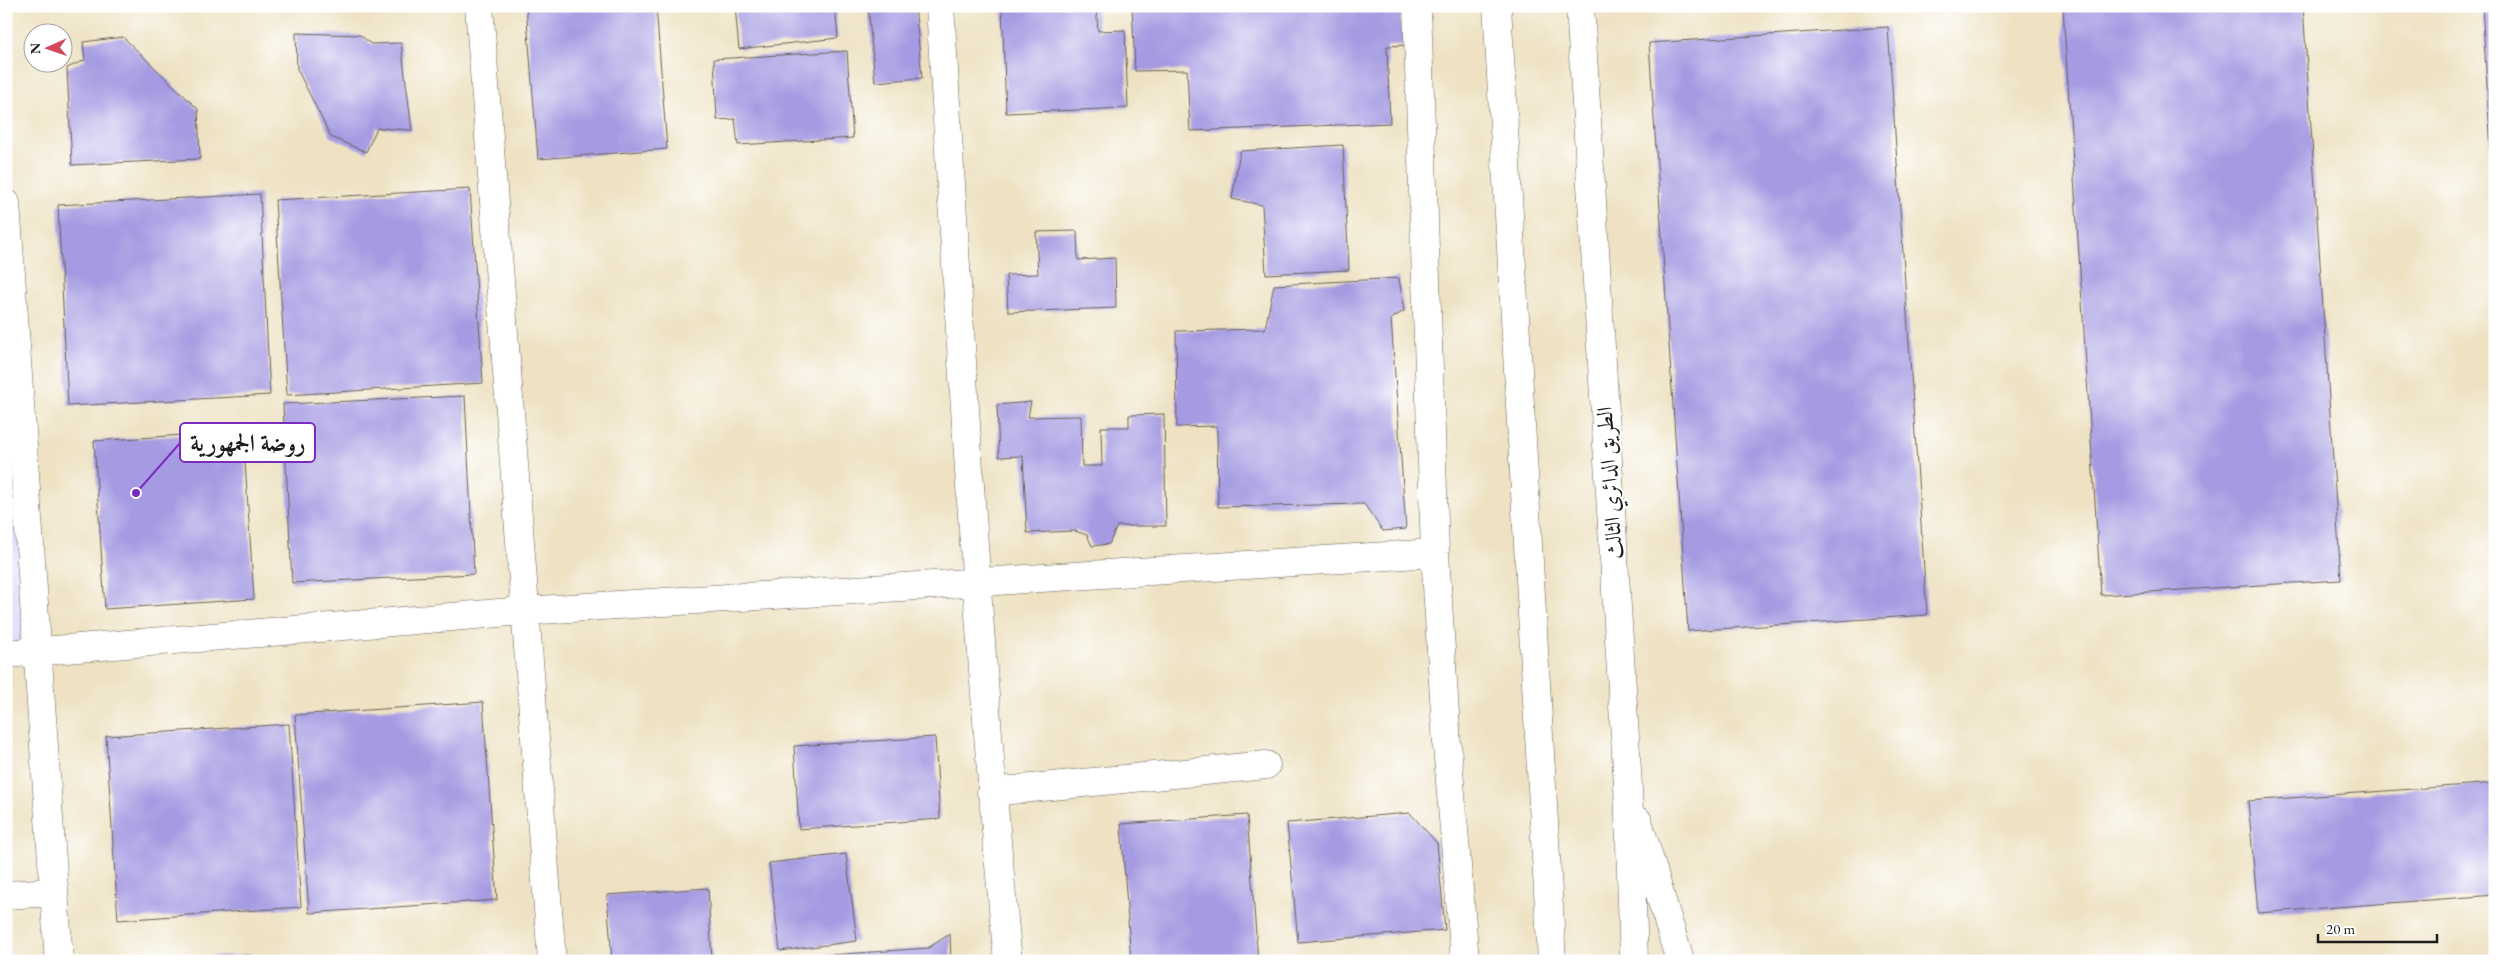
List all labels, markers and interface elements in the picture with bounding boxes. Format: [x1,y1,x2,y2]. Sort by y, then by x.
north arrow [22,22,72,72]
text: N [26,42,44,54]
street label: الطريق الدائري الثالث [1590,406,1632,560]
callout: روضة الجمهورية [180,423,315,462]
text: روضة الجمهورية [190,427,306,458]
scale bar [2318,912,2437,944]
text: 20 m [2326,919,2355,938]

